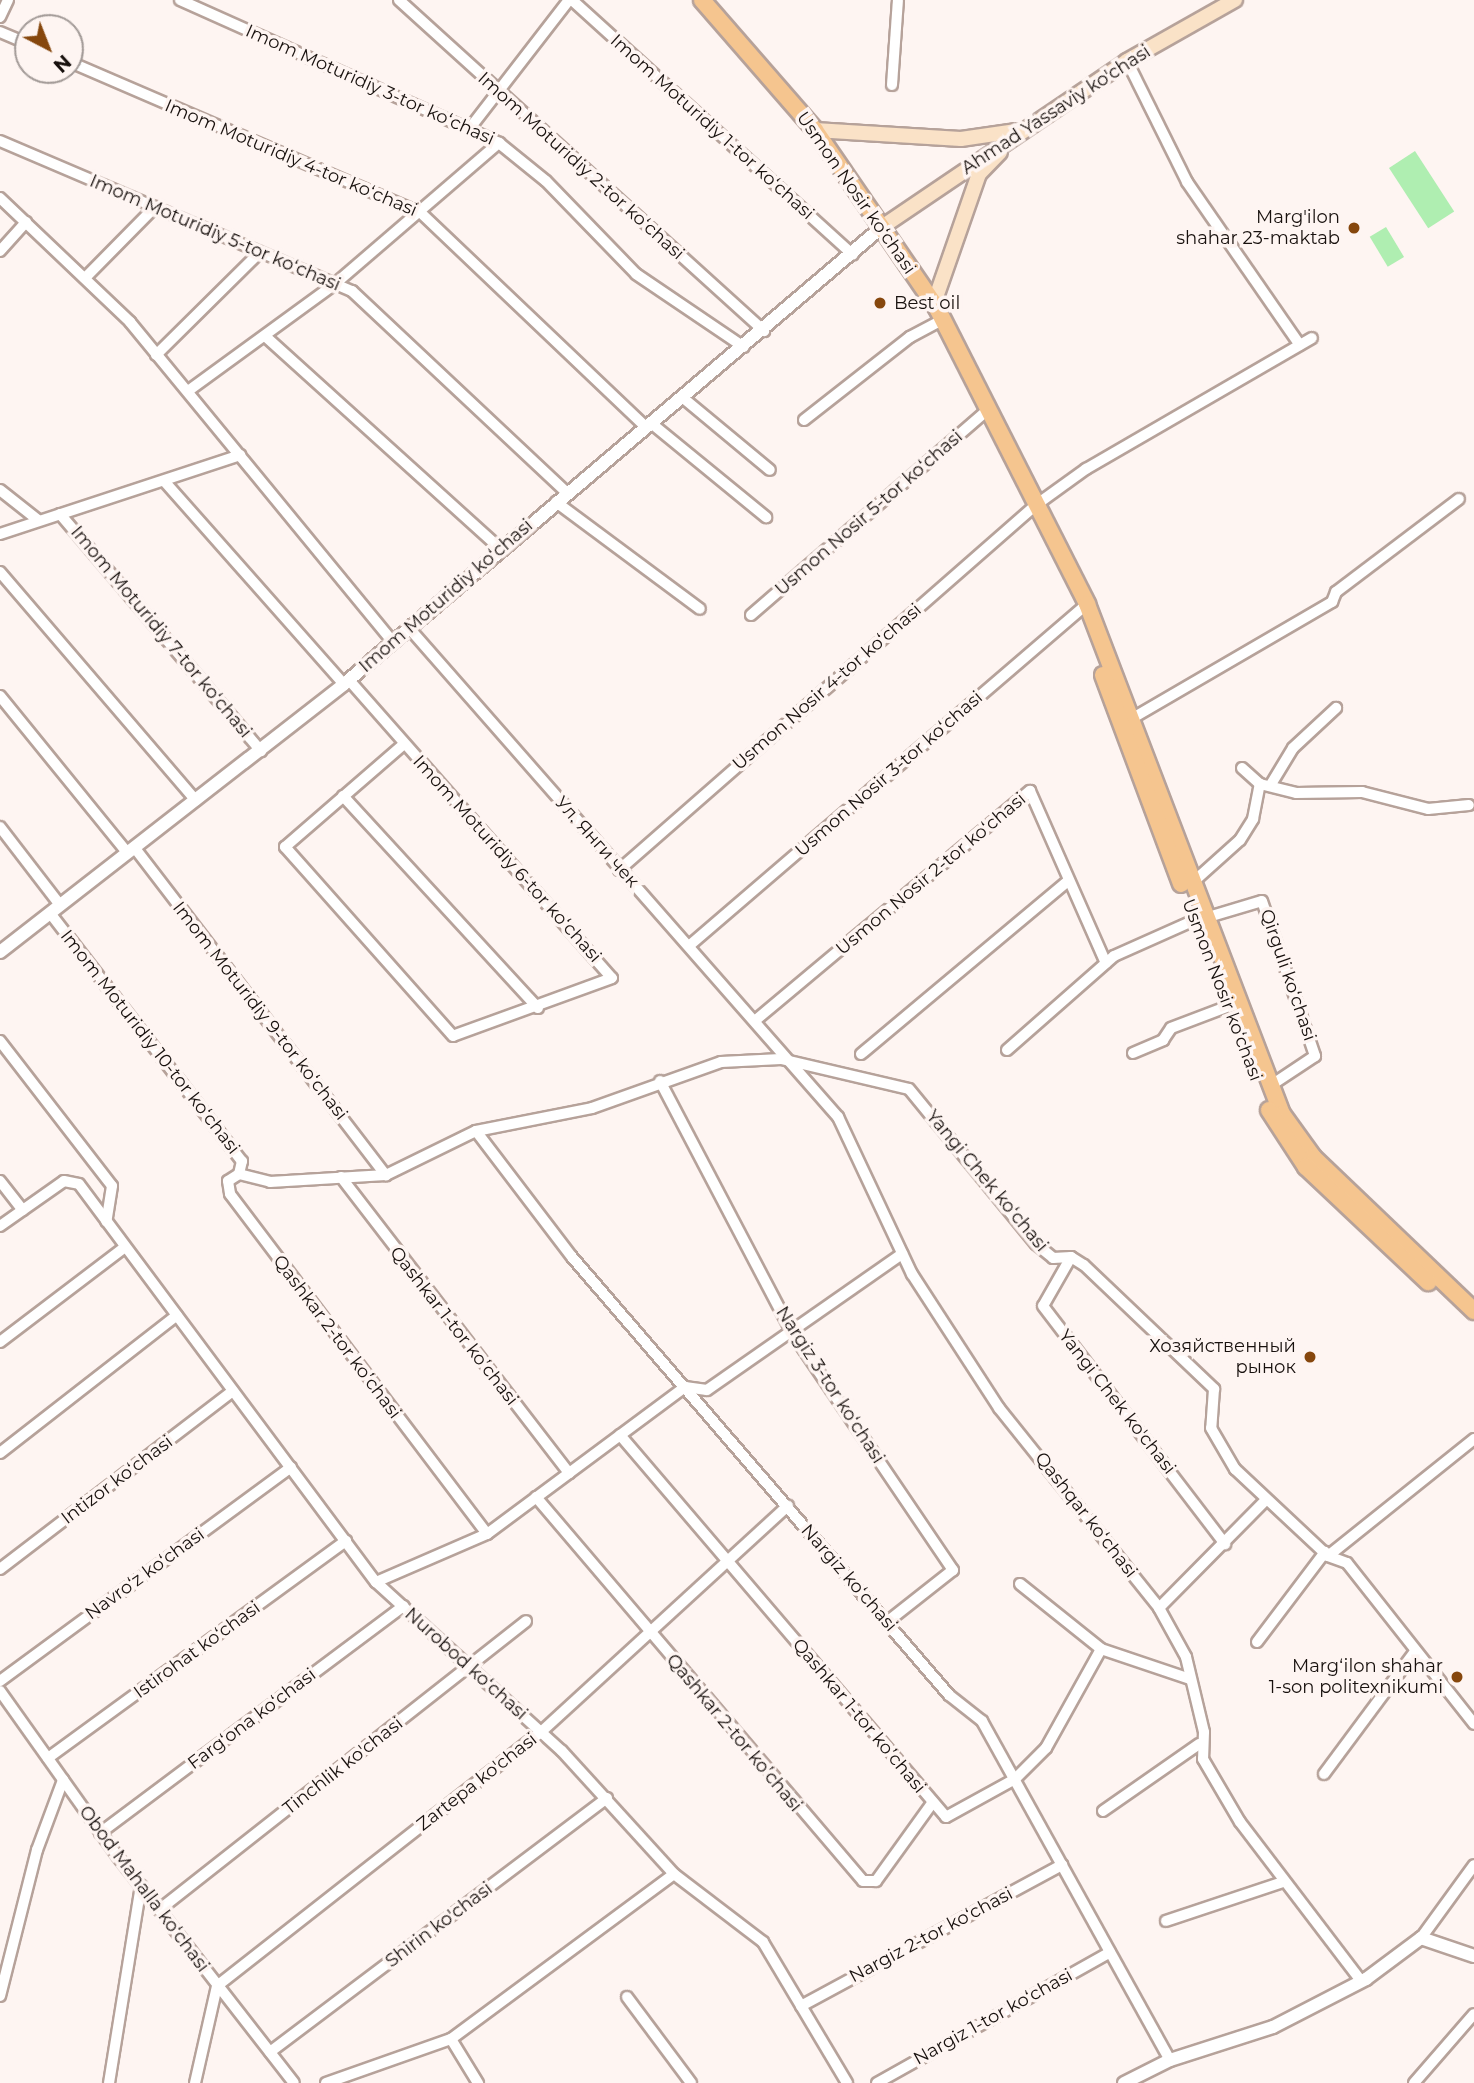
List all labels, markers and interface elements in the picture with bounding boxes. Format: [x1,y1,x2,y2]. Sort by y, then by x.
north arrow [14,14,84,84]
street label: Imom Moturidiy 3-tor koʻchasi [242,20,498,150]
street label: Imom Moturidiy 1-tor koʻchasi [606,30,818,224]
street label: Ahmad Yassaviy ko'chasi [958,41,1154,179]
text: N [49,50,75,77]
street label: Imom Moturidiy 2-tor koʻchasi [473,68,689,264]
street label: Imom Moturidiy 4-tor koʻchasi [162,95,420,221]
street label: Usmon Nosir ko‘chasi [792,108,920,278]
street label: Imom Moturidiy 5-tor koʻchasi [86,170,344,296]
place label: Marg'ilon shahar 23-maktab [1176,207,1340,249]
marker: Marg'ilon shahar 23-maktab [1346,220,1362,236]
place label: Best oil [894,292,960,314]
marker: Best oil [872,295,888,311]
street label: Usmon Nosir 5-tor koʻchasi [771,426,967,600]
street label: Imom Moturidiy koʻchasi [355,515,537,677]
street label: Imom Moturidiy 7-tor koʻchasi [66,522,256,742]
street label: Usmon Nosir 4-tor koʻchasi [728,599,926,775]
street label: Usmon Nosir 3-tor koʻchasi [791,687,987,861]
street label: Imom Moturidiy 6-tor koʻchasi [408,751,606,967]
street label: Usmon Nosir 2-tor koʻchasi [832,788,1030,960]
street label: Ул. Янги чек [551,792,643,892]
street label: Usmon Nosir ko‘chasi [1177,896,1267,1084]
street label: Imom Moturidiy 9-tor koʻchasi [168,897,352,1125]
street label: Qirguli koʻchasi [1255,906,1321,1044]
street label: Imom Moturidiy 10-tor koʻchasi [56,926,244,1158]
street label: Yangi Chek koʻchasi [921,1106,1053,1256]
street label: Qashkar 1-tor koʼchasi [385,1242,523,1410]
street label: Qashkar 2-tor koʼchasi [268,1251,406,1423]
street label: Nargiz 3-tor koʻchasi [771,1302,889,1468]
street label: Yangi Chek ko'chasi [1054,1325,1180,1479]
place label: Хозяйственный рынок [1149,1336,1296,1378]
marker: Хозяйственный рынок [1302,1349,1318,1365]
street label: Intizor koʻchasi [57,1431,177,1529]
street label: Qashqar koʻchasi [1030,1448,1142,1582]
street label: Nargiz koʻchasi [796,1520,902,1636]
street label: Navro‘z ko‘chasi [81,1524,209,1624]
street label: Istirohat ko‘chasi [130,1597,264,1703]
street label: Nurobod koʻchasi [400,1603,532,1725]
street label: Qashkar 1-tor koʼchasi [788,1634,930,1798]
street label: Qashkar 2-tor koʼchasi [662,1650,806,1816]
place label: Margʻilon shahar 1-son politexnikumi [1269,1656,1443,1698]
street label: Farg‘ona ko‘chasi [184,1664,320,1774]
marker: Margʻilon shahar 1-son politexnikumi [1449,1669,1465,1685]
street label: Tinchlik ko'chasi [279,1713,407,1819]
street label: Zartepa ko'chasi [413,1728,541,1836]
street label: Obod Mahalla ko‘chasi [74,1802,214,1976]
street label: Shirin ko'chasi [381,1878,497,1972]
street label: Nargiz 2-tor ko‘chasi [846,1883,1016,1987]
street label: Nargiz 1-tor ko‘chasi [910,1964,1076,2070]

